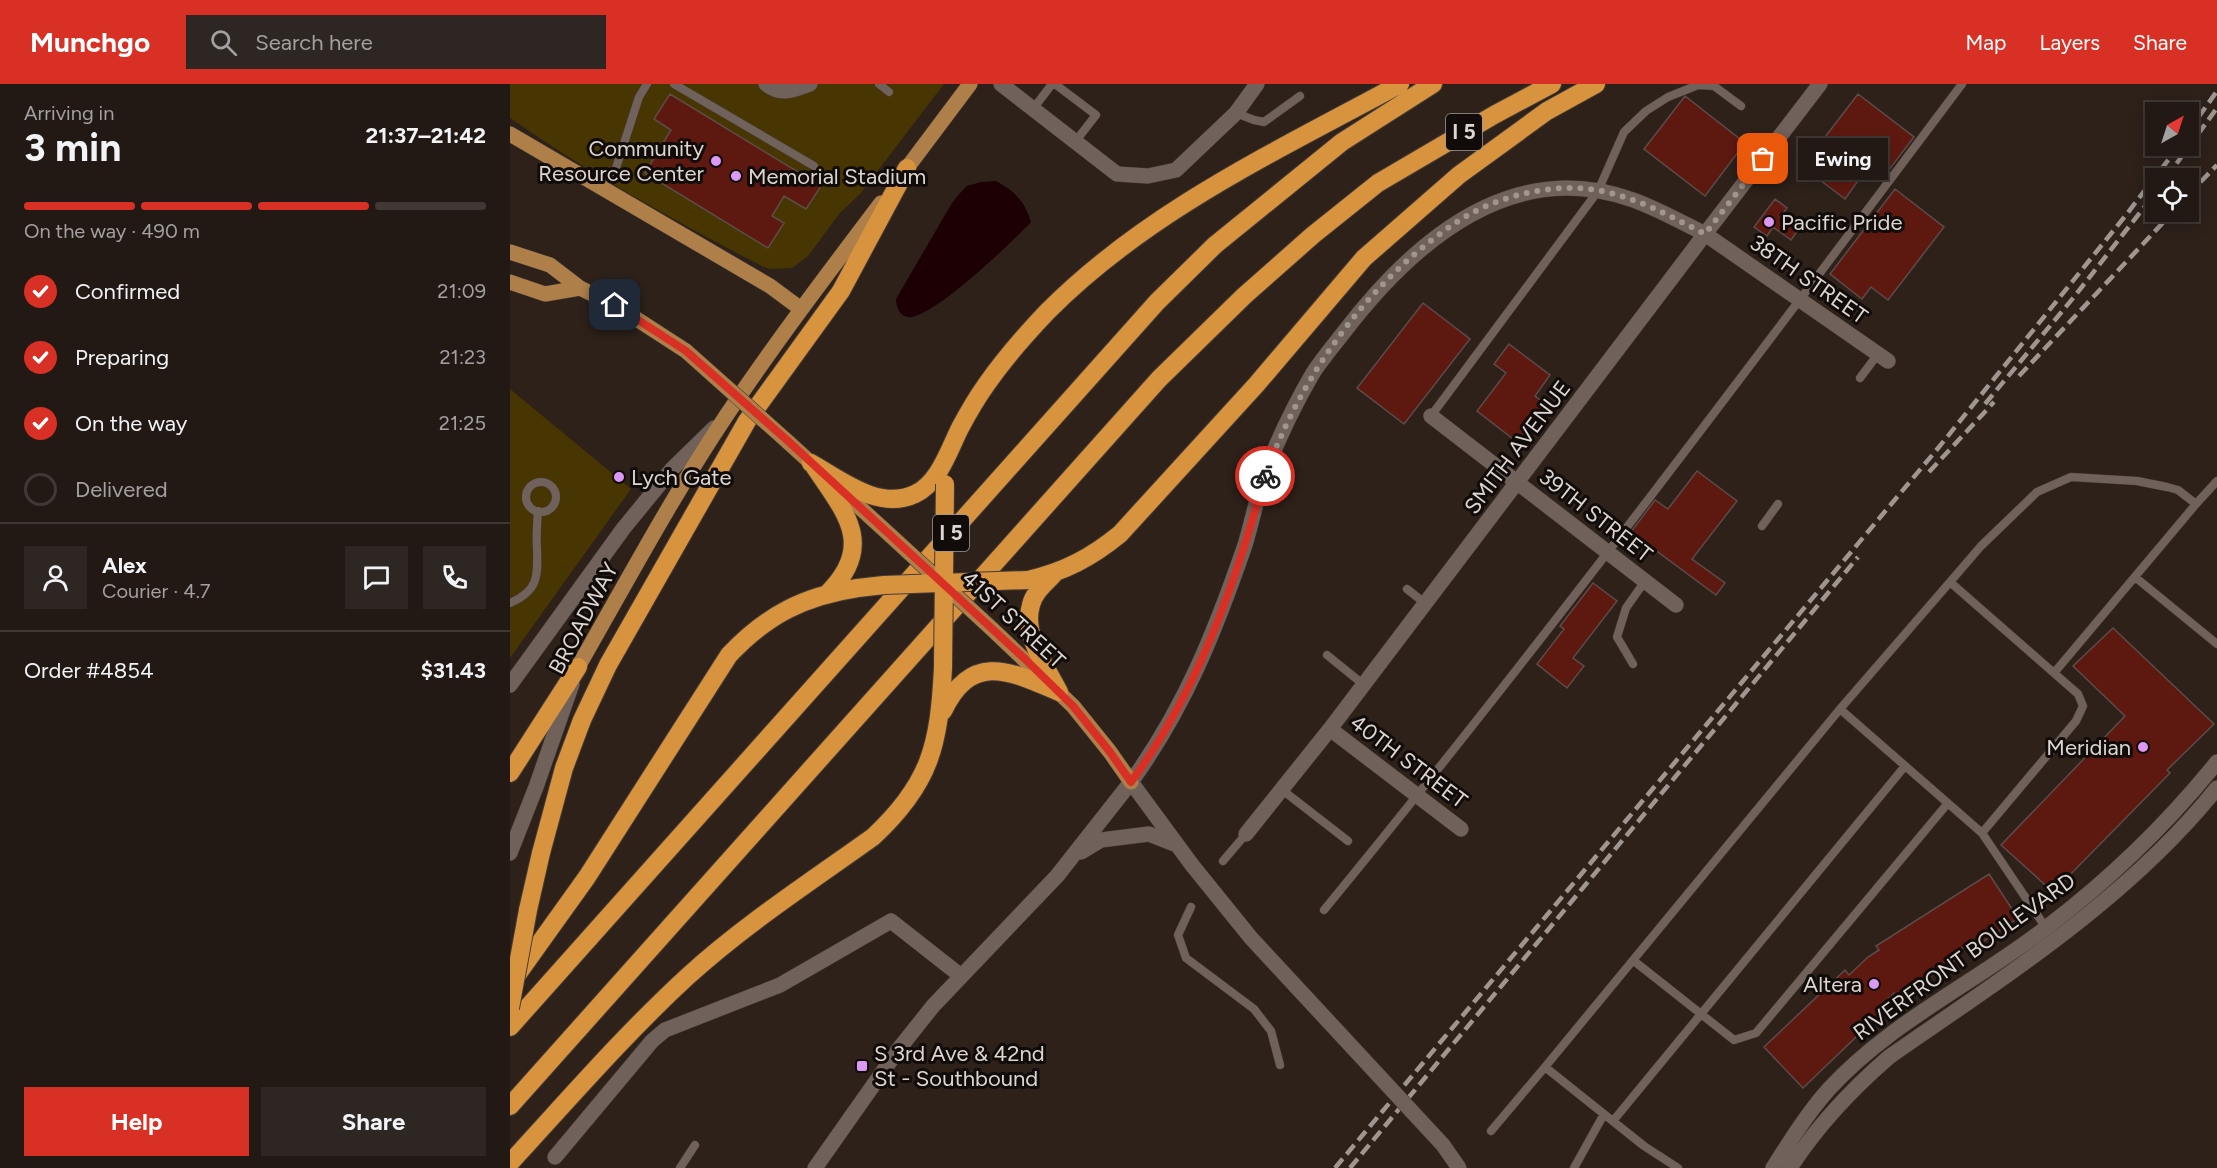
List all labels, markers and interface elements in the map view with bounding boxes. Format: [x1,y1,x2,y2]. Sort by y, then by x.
search box [186,15,606,69]
text: Munchgo [30,25,150,59]
icon: search [207,26,240,59]
text: Search here [255,29,373,56]
text: Map [1966,30,2006,55]
text: Layers [2039,30,2100,55]
text: Share [2133,30,2187,55]
text: Arriving in [24,101,114,125]
north arrow [2145,102,2199,156]
map controls [2145,102,2199,222]
road number: I 5 [1446,114,1482,150]
text: 21:37–21:42 [365,122,486,149]
text: 3 min [24,124,121,171]
pin [1737,133,1788,184]
place label: Community Resource Center [538,135,705,187]
callout: Ewing [1799,138,1889,180]
icon: bag [1746,142,1779,175]
text: Ewing [1814,147,1872,171]
marker: Community Resource Center [709,154,723,168]
place label: Memorial Stadium [748,163,926,190]
button: locate [2145,168,2199,222]
marker: Memorial Stadium [729,169,743,183]
place label: Pacific Pride [1781,209,1902,236]
marker: Pacific Pride [1762,215,1776,229]
text: On the way · 490 m [24,219,200,243]
street label: 38TH STREET [1745,229,1873,330]
icon: check [24,275,57,308]
text: Confirmed [75,278,180,305]
text: 21:09 [437,279,486,303]
pin [589,279,640,330]
icon: home [598,288,631,321]
icon: check [24,341,57,374]
text: Preparing [75,344,169,371]
text: 21:23 [439,345,486,369]
street label: SMITH AVENUE [1458,375,1576,519]
icon: check [24,407,57,440]
text: On the way [75,410,187,437]
text: 21:25 [439,411,486,435]
courier [1235,446,1295,506]
icon: bike [1249,460,1282,493]
street label: 39TH STREET [1534,463,1658,568]
place label: Lych Gate [631,464,731,491]
marker: Lych Gate [612,470,626,484]
text: Delivered [75,476,168,503]
road number: I 5 [933,515,969,551]
button: person [24,546,87,609]
button: chat [345,546,408,609]
button: phone [423,546,486,609]
text: Alex [102,552,147,579]
street label: BROADWAY [543,557,624,679]
street label: 41ST STREET [956,565,1071,674]
text: Courier · 4.7 [102,579,211,603]
text: Order #4854 [24,657,154,684]
text: $31.43 [421,657,486,684]
street label: 40TH STREET [1345,709,1473,814]
place label: Meridian [2046,734,2131,761]
marker: Meridian [2136,740,2150,754]
street label: RIVERFRONT BOULEVARD [1848,867,2081,1046]
place label: Altera [1803,971,1862,998]
marker: Altera [1867,977,1881,991]
place label: S 3rd Ave & 42nd St - Southbound [874,1040,1045,1092]
marker: S 3rd Ave & 42nd St - Southbound [855,1059,869,1073]
button: Help [24,1087,249,1156]
button: Share [261,1087,486,1156]

